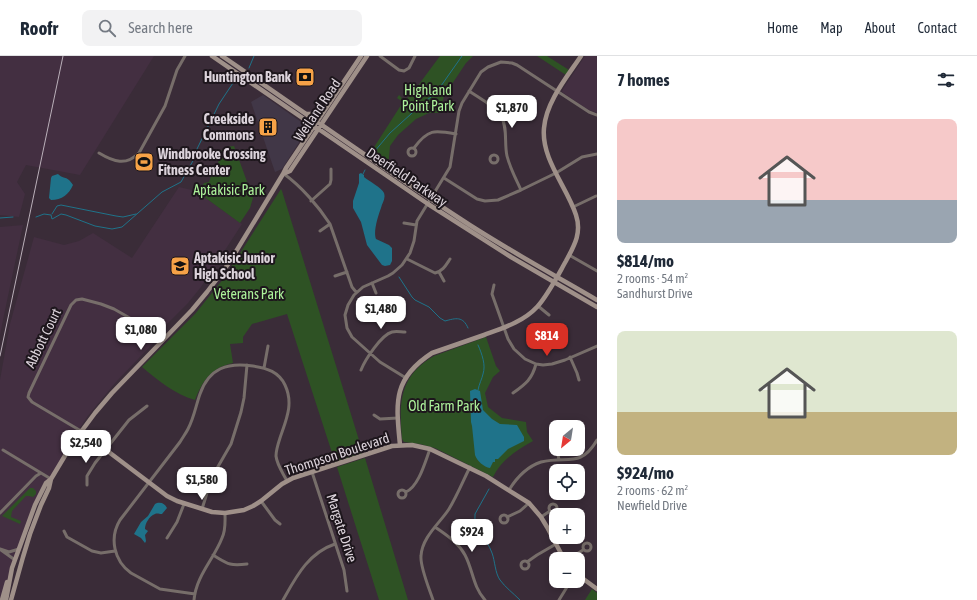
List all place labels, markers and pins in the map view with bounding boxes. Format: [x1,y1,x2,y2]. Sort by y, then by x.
bank icon: Huntington Bank [294,66,316,88]
place label: Huntington Bank [204,69,292,85]
pin: $1,870 [479,95,545,129]
place label: Creekside Commons [203,111,254,143]
building icon: Creekside Commons [257,116,279,138]
place label: Windbrooke Crossing Fitness Center [157,146,267,178]
sports icon: Windbrooke Crossing Fitness Center [133,151,155,173]
place label: Aptakisic Junior High School [193,250,275,282]
school or university icon: Aptakisic Junior High School [169,255,191,277]
pin: $1,480 [348,296,414,330]
pin: $1,080 [108,317,174,351]
pin: $814 [523,323,571,357]
pin: $2,540 [53,430,119,464]
pin: $1,580 [169,467,235,501]
pin: $924 [448,519,496,553]

